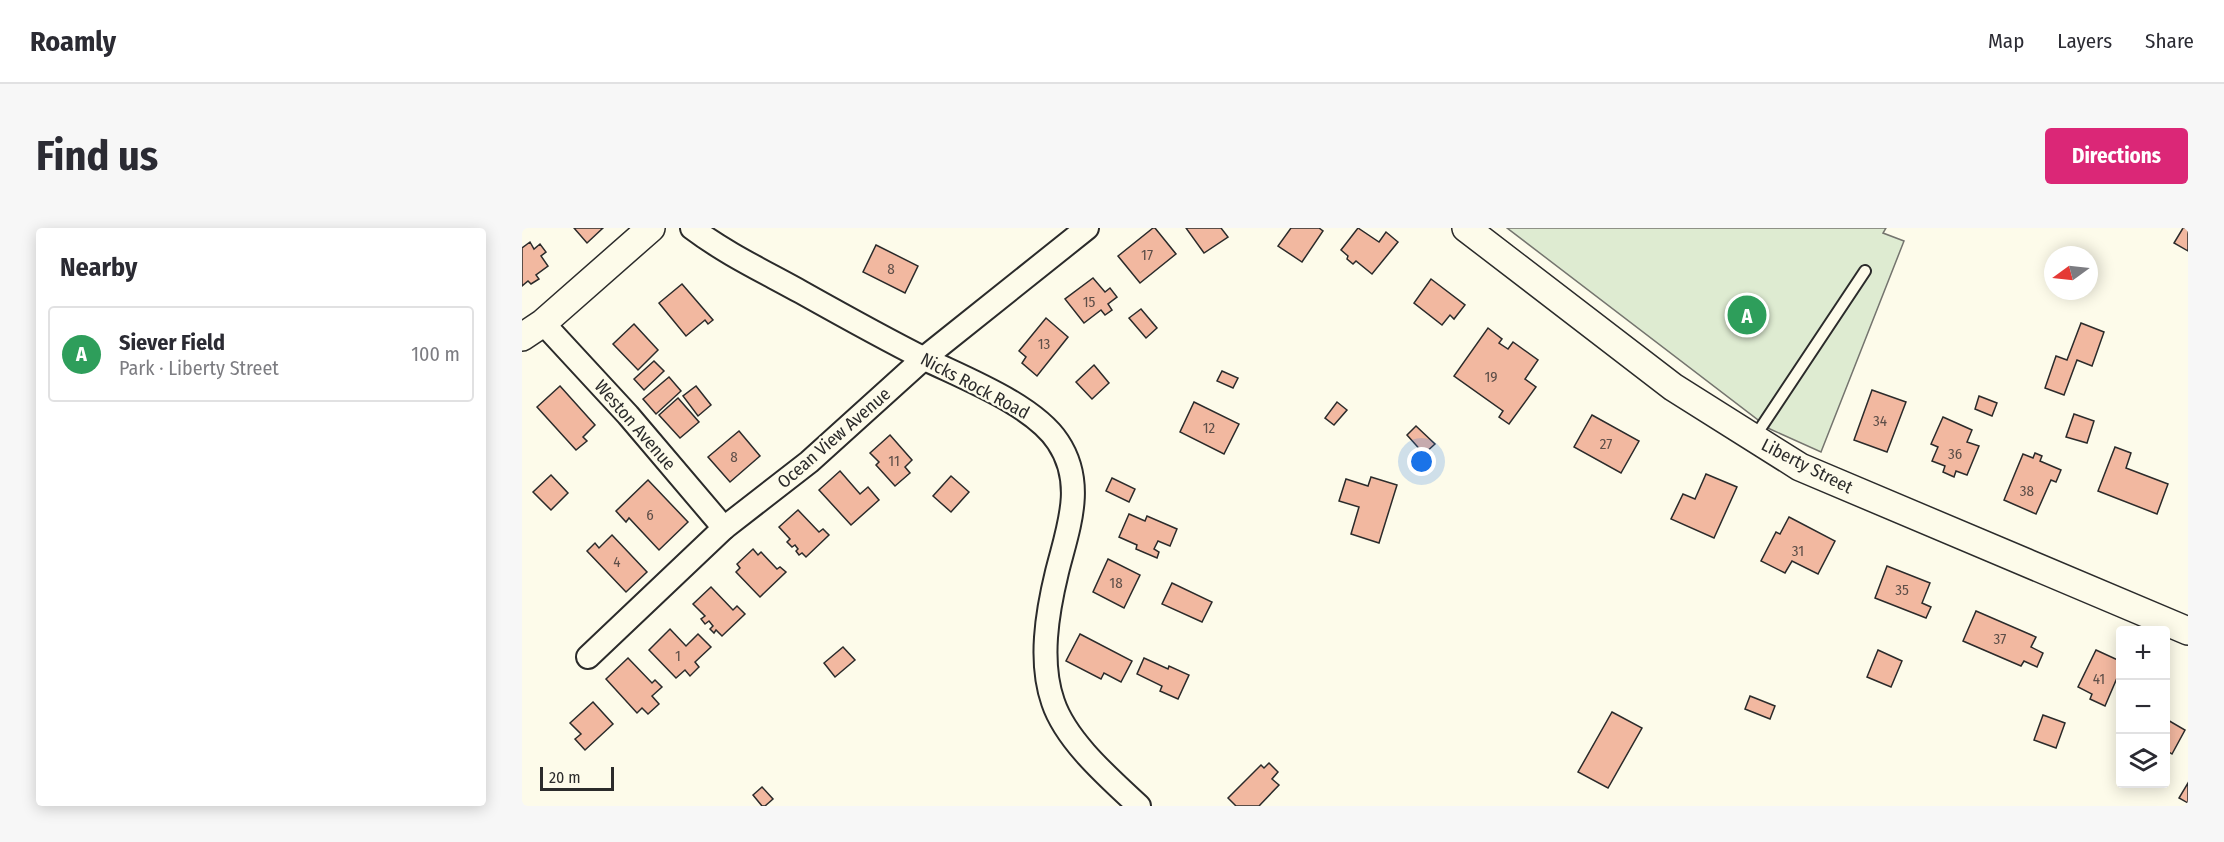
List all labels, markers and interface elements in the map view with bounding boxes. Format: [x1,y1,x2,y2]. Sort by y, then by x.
text: Roamly [30,25,116,58]
text: Map [1988,28,2024,54]
text: Layers [2057,28,2112,54]
text: Share [2145,28,2194,54]
button: Directions [2045,128,2188,184]
text: Find us [36,131,158,181]
house number: 17 [1141,246,1153,264]
north arrow [2044,246,2098,300]
text: Nearby [60,252,137,283]
house number: 8 [887,260,895,278]
pin: A [1728,292,1766,338]
house number: 15 [1083,293,1095,311]
text: Siever Field [119,329,225,356]
house number: 13 [1038,335,1051,353]
text: A [76,342,87,366]
text: 100 m [411,342,460,366]
street label: Nicks Rock Road [917,348,1033,424]
text: Park · Liberty Street [119,356,279,380]
house number: 19 [1484,368,1498,386]
street label: Weston Avenue [590,375,680,475]
street label: Ocean View Avenue [773,383,895,493]
house number: 34 [1873,412,1887,430]
house number: 12 [1203,419,1216,437]
street label: Liberty Street [1758,434,1856,498]
house number: 27 [1600,435,1612,453]
house number: 36 [1948,445,1962,463]
your location [1407,447,1436,476]
house number: 8 [730,448,738,466]
house number: 11 [888,452,900,470]
house number: 38 [2020,482,2034,500]
house number: 6 [646,506,654,524]
house number: 31 [1792,542,1804,560]
house number: 4 [613,553,621,571]
house number: 18 [1109,574,1123,592]
house number: 35 [1895,581,1909,599]
map controls [2116,626,2170,788]
button: + [2116,626,2170,680]
house number: 37 [1994,630,2006,648]
house number: 1 [675,647,681,665]
house number: 41 [2093,670,2105,688]
button: − [2116,680,2170,734]
button: layers [2116,734,2170,788]
scale bar [540,764,614,792]
text: 20 m [549,768,580,787]

